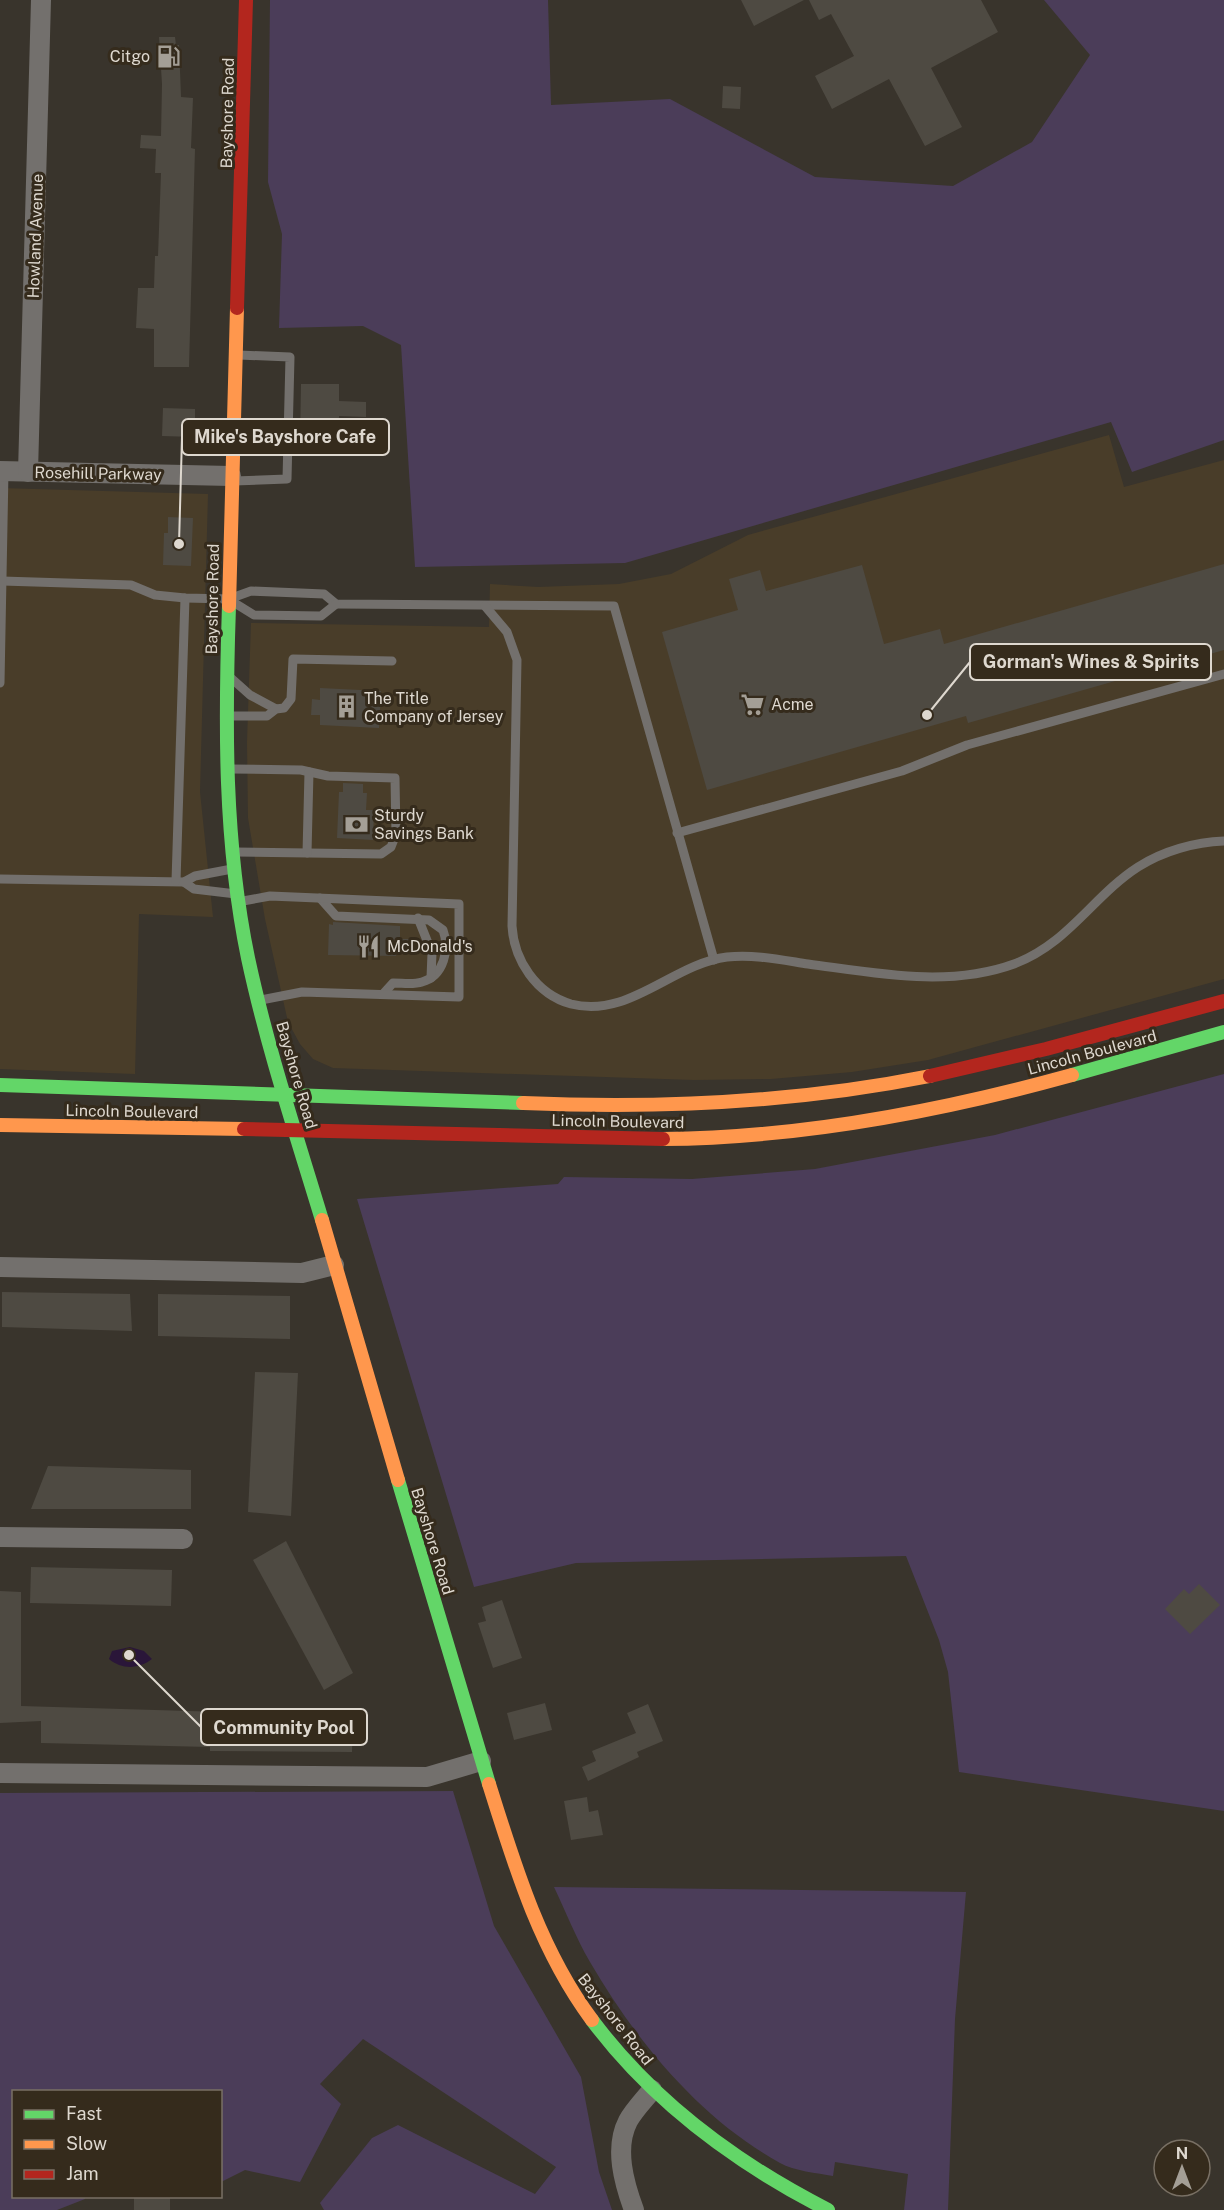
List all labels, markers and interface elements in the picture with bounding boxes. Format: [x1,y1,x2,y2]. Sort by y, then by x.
fuel station icon: Citgo [155,43,181,69]
place label: Citgo [110,47,150,66]
street label: Bayshore Road [217,57,238,169]
street label: Howland Avenue [24,173,47,299]
callout: Mike's Bayshore Cafe [182,419,389,455]
text: Mike's Bayshore Cafe [194,426,376,447]
street label: Rosehill Parkway [34,463,162,484]
street label: Bayshore Road [202,543,223,655]
callout: Gorman's Wines & Spirits [970,644,1211,680]
text: Gorman's Wines & Spirits [983,651,1199,672]
place label: The Title Company of Jersey [364,689,504,726]
supermarket icon: Acme [740,691,766,717]
building icon: The Title Company of Jersey [333,694,359,720]
place label: Acme [771,695,814,714]
place label: Sturdy Savings Bank [374,806,474,843]
bank icon: Sturdy Savings Bank [343,811,369,837]
restaurant icon: McDonald's [356,933,382,959]
place label: McDonald's [387,937,473,956]
street label: Bayshore Road [272,1019,321,1131]
street label: Lincoln Boulevard [1025,1026,1159,1079]
street label: Lincoln Boulevard [65,1101,199,1122]
street label: Lincoln Boulevard [551,1111,685,1132]
street label: Bayshore Road [407,1485,458,1597]
callout: Community Pool [201,1709,367,1745]
text: Community Pool [213,1717,355,1738]
street label: Bayshore Road [574,1970,657,2069]
legend [12,2090,222,2198]
text: Fast [66,2103,102,2124]
text: Slow [66,2133,107,2154]
north arrow [1152,2138,1212,2198]
text: N [1176,2144,1188,2163]
text: Jam [66,2163,99,2184]

